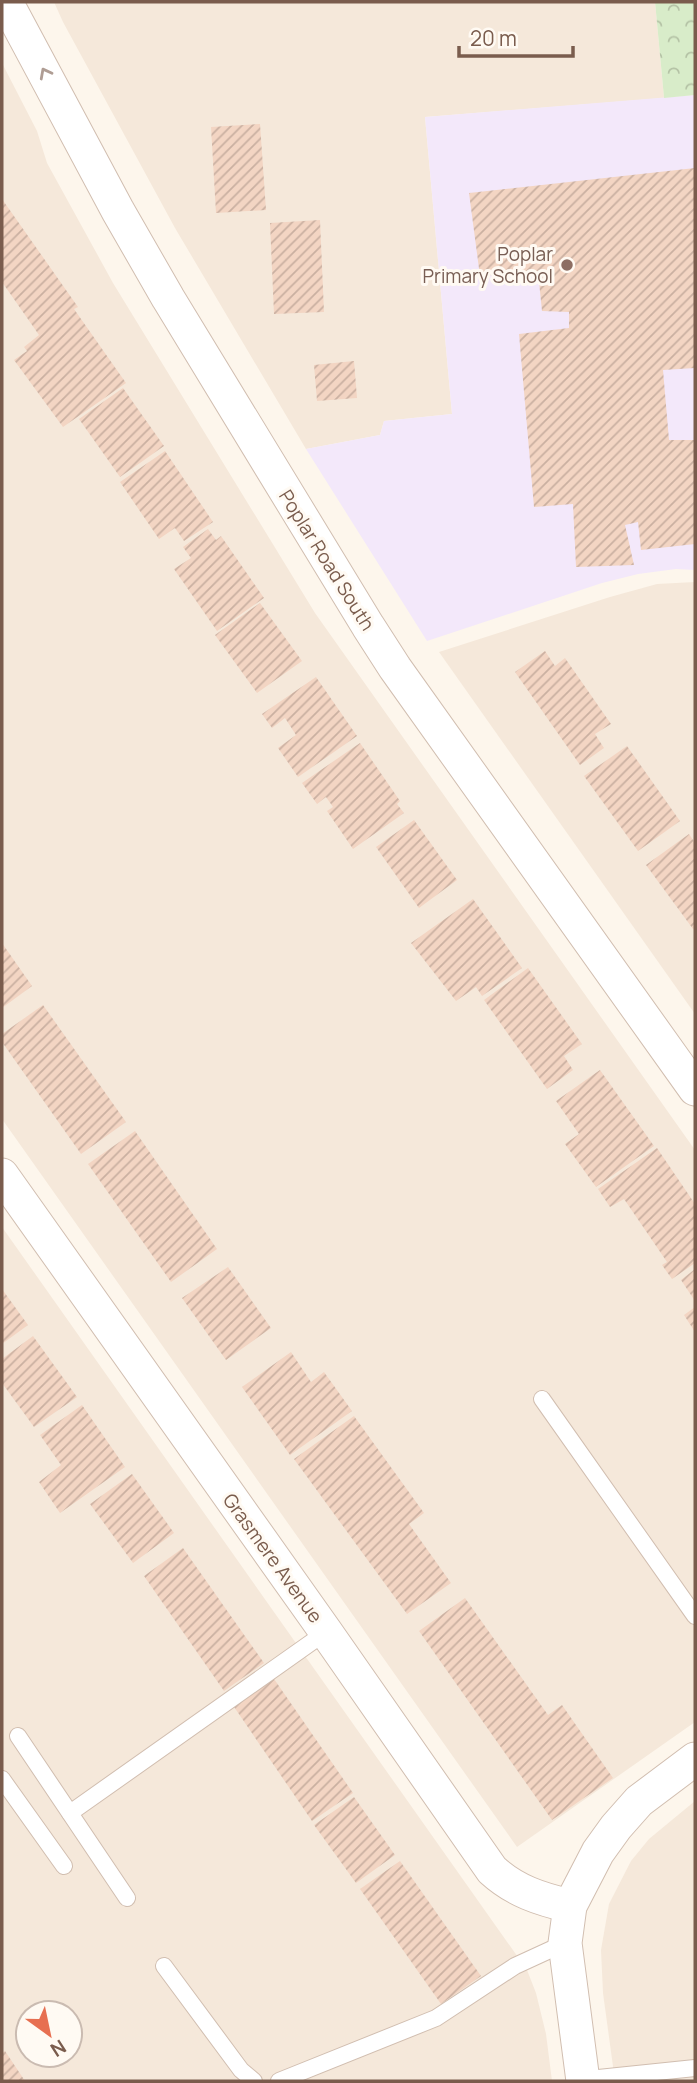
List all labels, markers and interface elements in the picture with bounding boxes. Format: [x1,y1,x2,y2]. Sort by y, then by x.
scale bar [459,14,573,58]
text: 20 m [470,24,517,52]
one-way arrow [39,68,53,81]
place label: Poplar Primary School [423,241,553,289]
marker: Poplar Primary School [559,257,575,273]
street label: Poplar Road South [273,485,381,635]
street label: Grasmere Avenue [217,1488,329,1628]
north arrow [14,1999,84,2069]
text: N [45,2034,71,2063]

